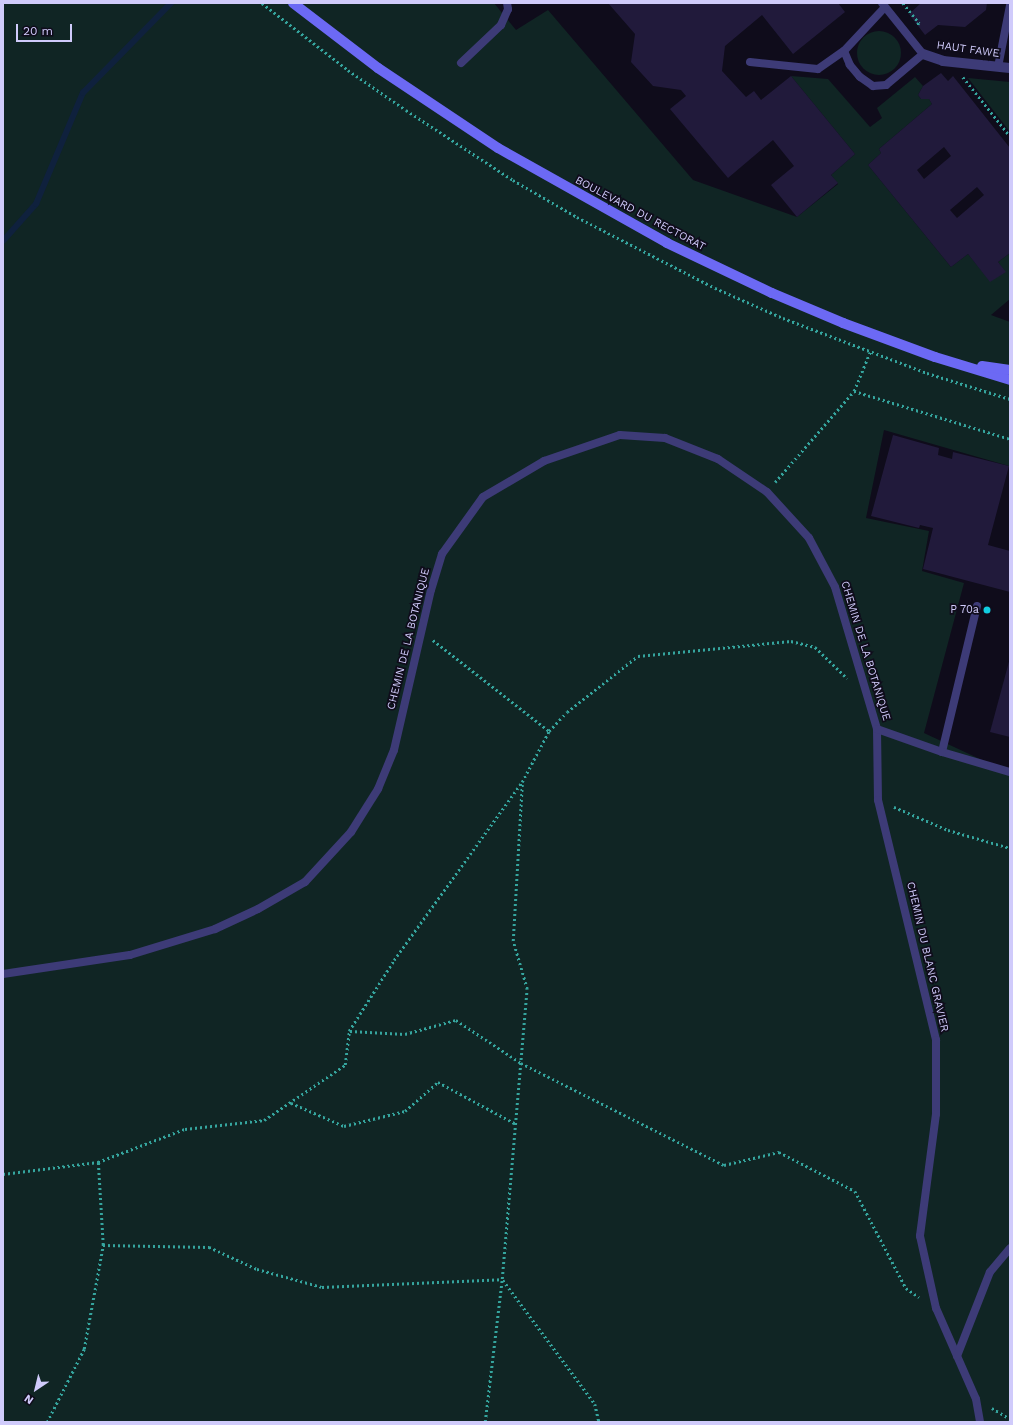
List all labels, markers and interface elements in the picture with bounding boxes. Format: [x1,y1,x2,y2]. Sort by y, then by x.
scale bar [18,16,74,42]
text: 20 m [23,24,53,38]
street label: HAUT FAWE [936,39,1000,61]
street label: BOULEVARD DU RECTORAT [573,174,707,254]
street label: CHEMIN DE LA BOTANIQUE [385,567,433,711]
street label: CHEMIN DE LA BOTANIQUE [837,579,893,723]
place label: P 70a [950,603,979,617]
marker: P 70a [982,605,992,615]
street label: CHEMIN DU BLANC GRAVIER [903,881,951,1033]
north arrow [16,1369,56,1409]
text: N [22,1392,36,1407]

